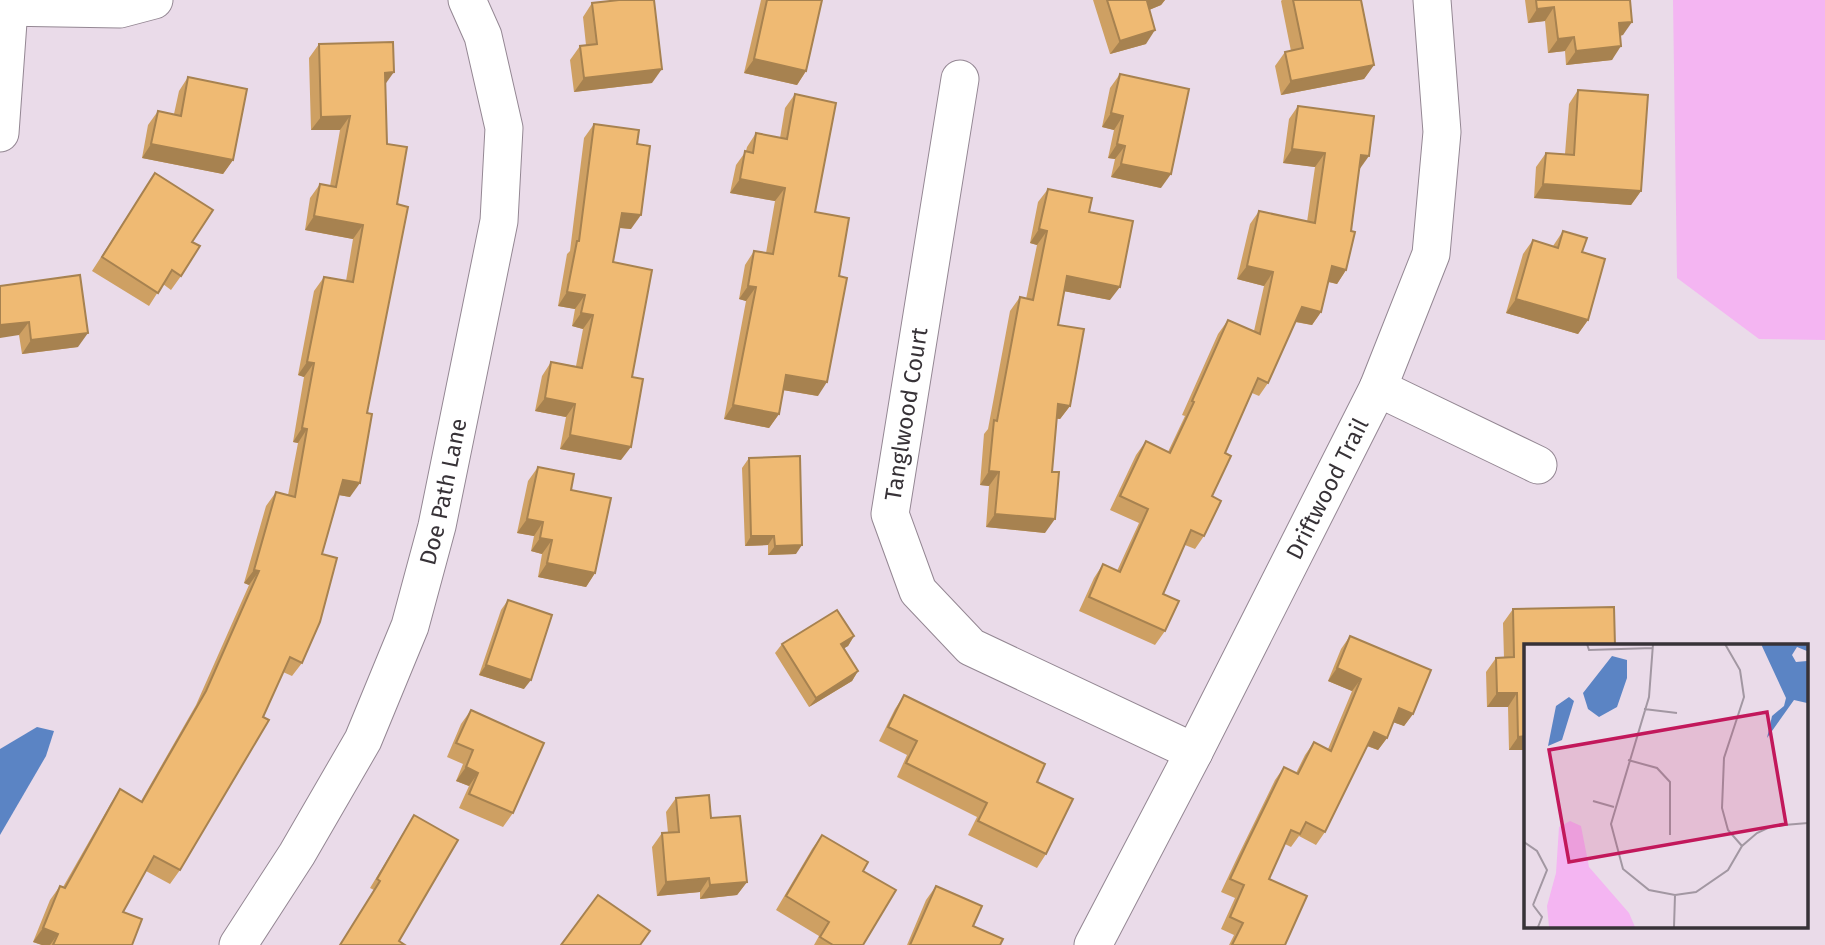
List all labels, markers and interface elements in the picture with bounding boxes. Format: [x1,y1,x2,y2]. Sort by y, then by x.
street label: Tanglwood Court [878,325,934,503]
street label: Driftwood Trail [1280,413,1375,564]
street label: Doe Path Lane [413,416,473,568]
inset map [1524,644,1808,928]

